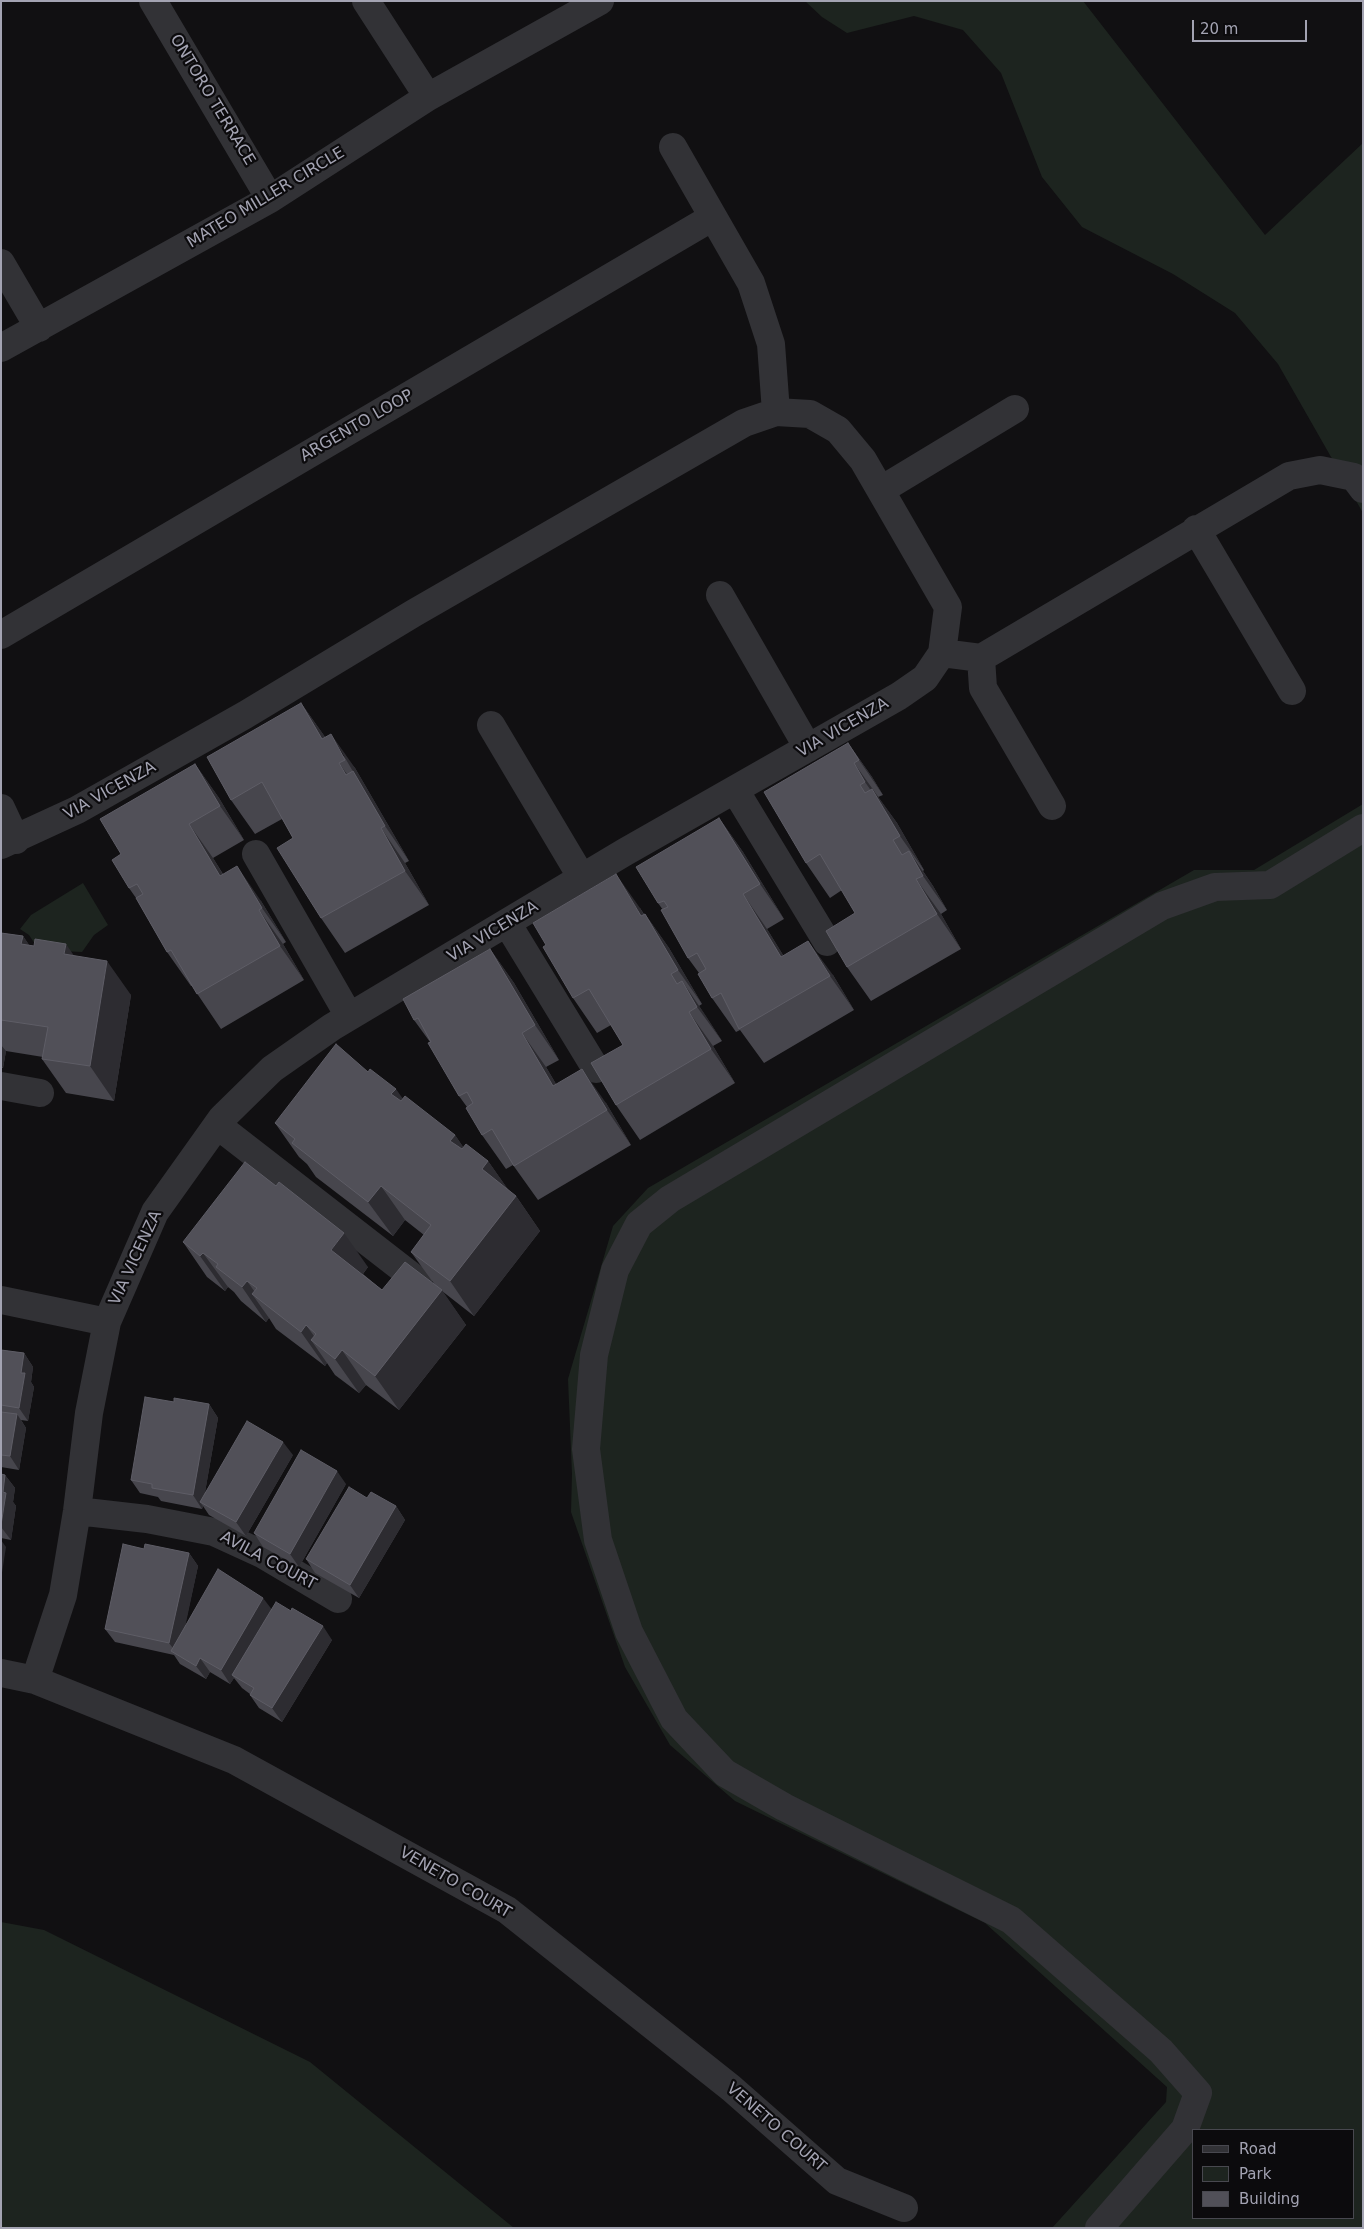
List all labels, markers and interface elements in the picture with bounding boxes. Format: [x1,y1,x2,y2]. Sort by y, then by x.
scale bar [1194,10,1309,42]
text: 20 m [1200,20,1238,38]
street label: ONTORO TERRACE [165,31,259,169]
street label: MATEO MILLER CIRCLE [184,143,348,253]
street label: ARGENTO LOOP [297,386,417,466]
street label: VIA VICENZA [794,694,892,762]
street label: VIA VICENZA [61,758,159,824]
street label: VIA VICENZA [444,897,542,967]
street label: VIA VICENZA [106,1207,166,1309]
street label: AVILA COURT [217,1528,319,1594]
street label: VENETO COURT [396,1843,514,1923]
street label: VENETO COURT [722,2079,830,2177]
legend [1192,2129,1354,2219]
text: Road [1239,2140,1277,2158]
text: Park [1239,2165,1271,2183]
text: Building [1239,2190,1300,2208]

